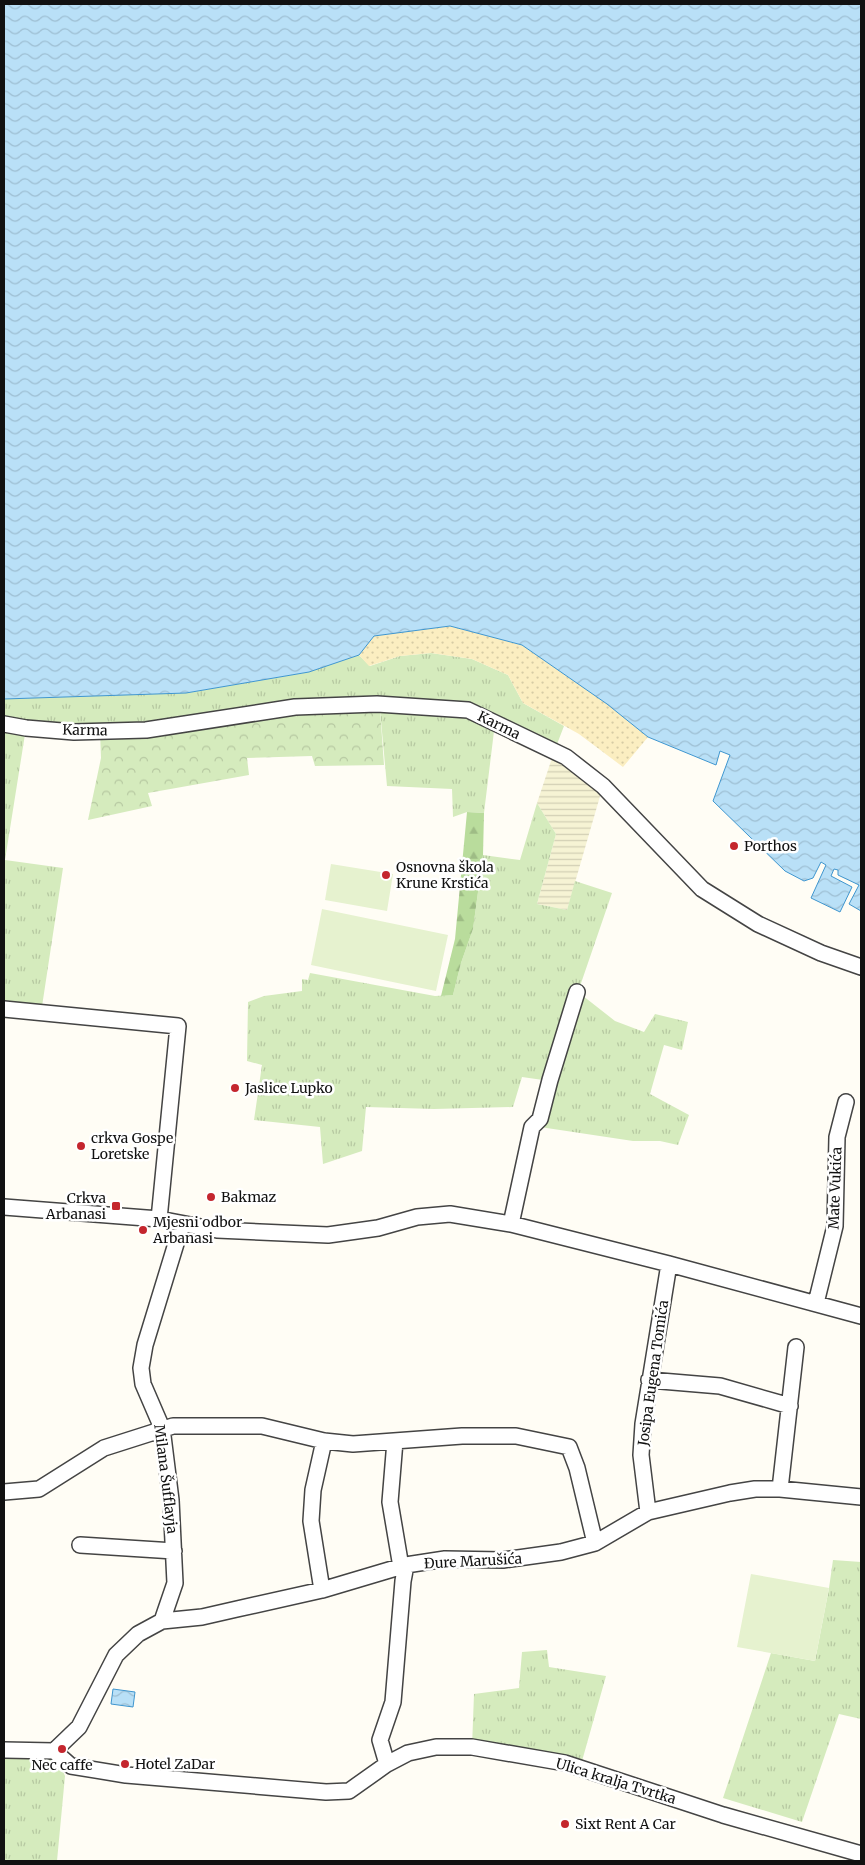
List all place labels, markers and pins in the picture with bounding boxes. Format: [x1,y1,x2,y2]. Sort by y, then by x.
place label: Porthos [744,837,797,855]
marker: Porthos [728,840,740,852]
place label: Osnovna škola Krune Krstića [396,858,494,892]
marker: Osnovna škola Krune Krstića [380,869,392,881]
place label: Jaslice Lupko [244,1079,333,1097]
marker: Jaslice Lupko [229,1082,241,1094]
place label: crkva Gospe Loretske [91,1129,173,1163]
marker: crkva Gospe Loretske [75,1140,87,1152]
place label: Bakmaz [221,1188,277,1206]
place label: Crkva Arbanasi [45,1189,106,1223]
marker: Bakmaz [205,1191,217,1203]
marker: Crkva Arbanasi [110,1200,122,1212]
place label: Mjesni odbor Arbanasi [152,1213,242,1247]
marker: Mjesni odbor Arbanasi [137,1224,149,1236]
marker: Nec caffe [56,1743,68,1755]
place label: Hotel ZaDar [135,1755,215,1773]
place label: Nec caffe [31,1756,93,1774]
marker: Hotel ZaDar [119,1758,131,1770]
place label: Sixt Rent A Car [575,1815,676,1833]
marker: Sixt Rent A Car [559,1818,571,1830]

